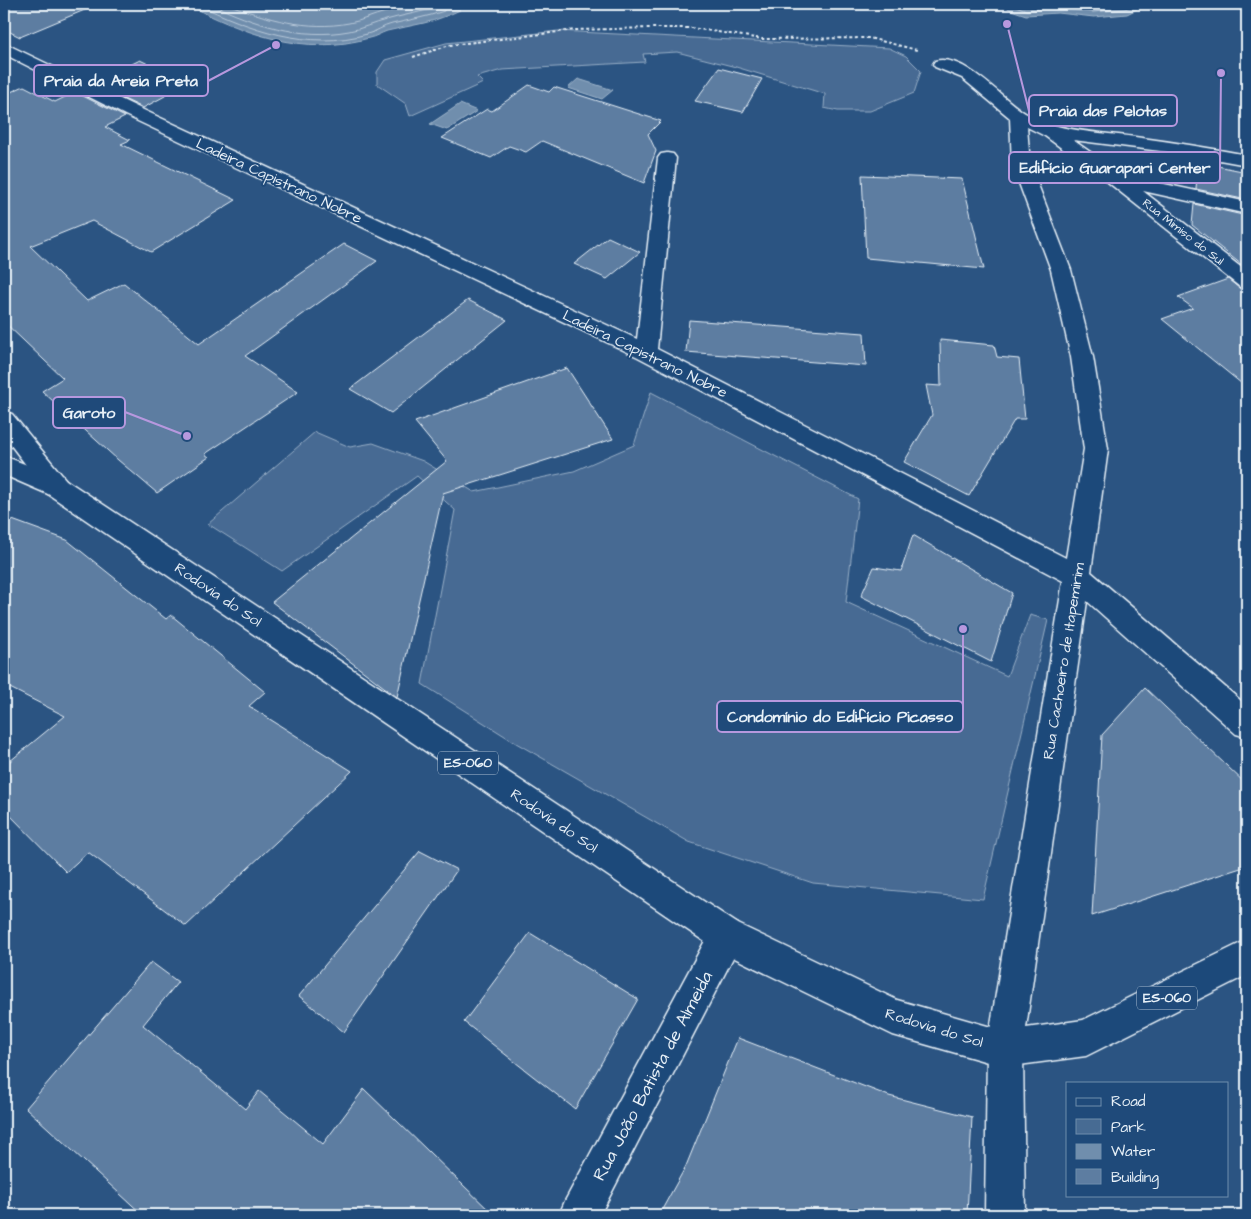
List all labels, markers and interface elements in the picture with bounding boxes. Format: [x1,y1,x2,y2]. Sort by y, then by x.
callout: Praia da Areia Preta [34,65,208,96]
text: Praia da Areia Preta [44,70,199,92]
callout: Praia das Pelotas [1029,95,1177,126]
text: Praia das Pelotas [1039,100,1167,122]
street label: Ladeira Capistrano Nobre [193,133,365,229]
callout: Edifício Guarapari Center [1009,152,1220,183]
text: Edifício Guarapari Center [1020,157,1211,179]
street label: Rua Mimiso do Sul [1139,195,1227,269]
street label: Ladeira Capistrano Nobre [559,305,731,403]
callout: Garoto [53,397,125,428]
text: Garoto [63,402,116,424]
street label: Rodovia do Sol [170,558,266,632]
street label: Rua Cachoeiro de Itapemirim [1038,561,1090,761]
callout: Condomínio do Edifício Picasso [717,701,963,732]
text: Condomínio do Edifício Picasso [727,706,954,728]
road number: ES-060 [438,751,498,774]
street label: Rodovia do Sol [506,784,602,858]
street label: Rua João Batista de Almeida [587,967,719,1185]
road number: ES-060 [1137,986,1197,1010]
street label: Rodovia do Sol [882,1003,986,1053]
legend [1066,1082,1228,1196]
text: Road [1111,1091,1146,1112]
text: Park [1111,1117,1146,1138]
text: Water [1111,1141,1155,1162]
text: Building [1111,1167,1159,1189]

